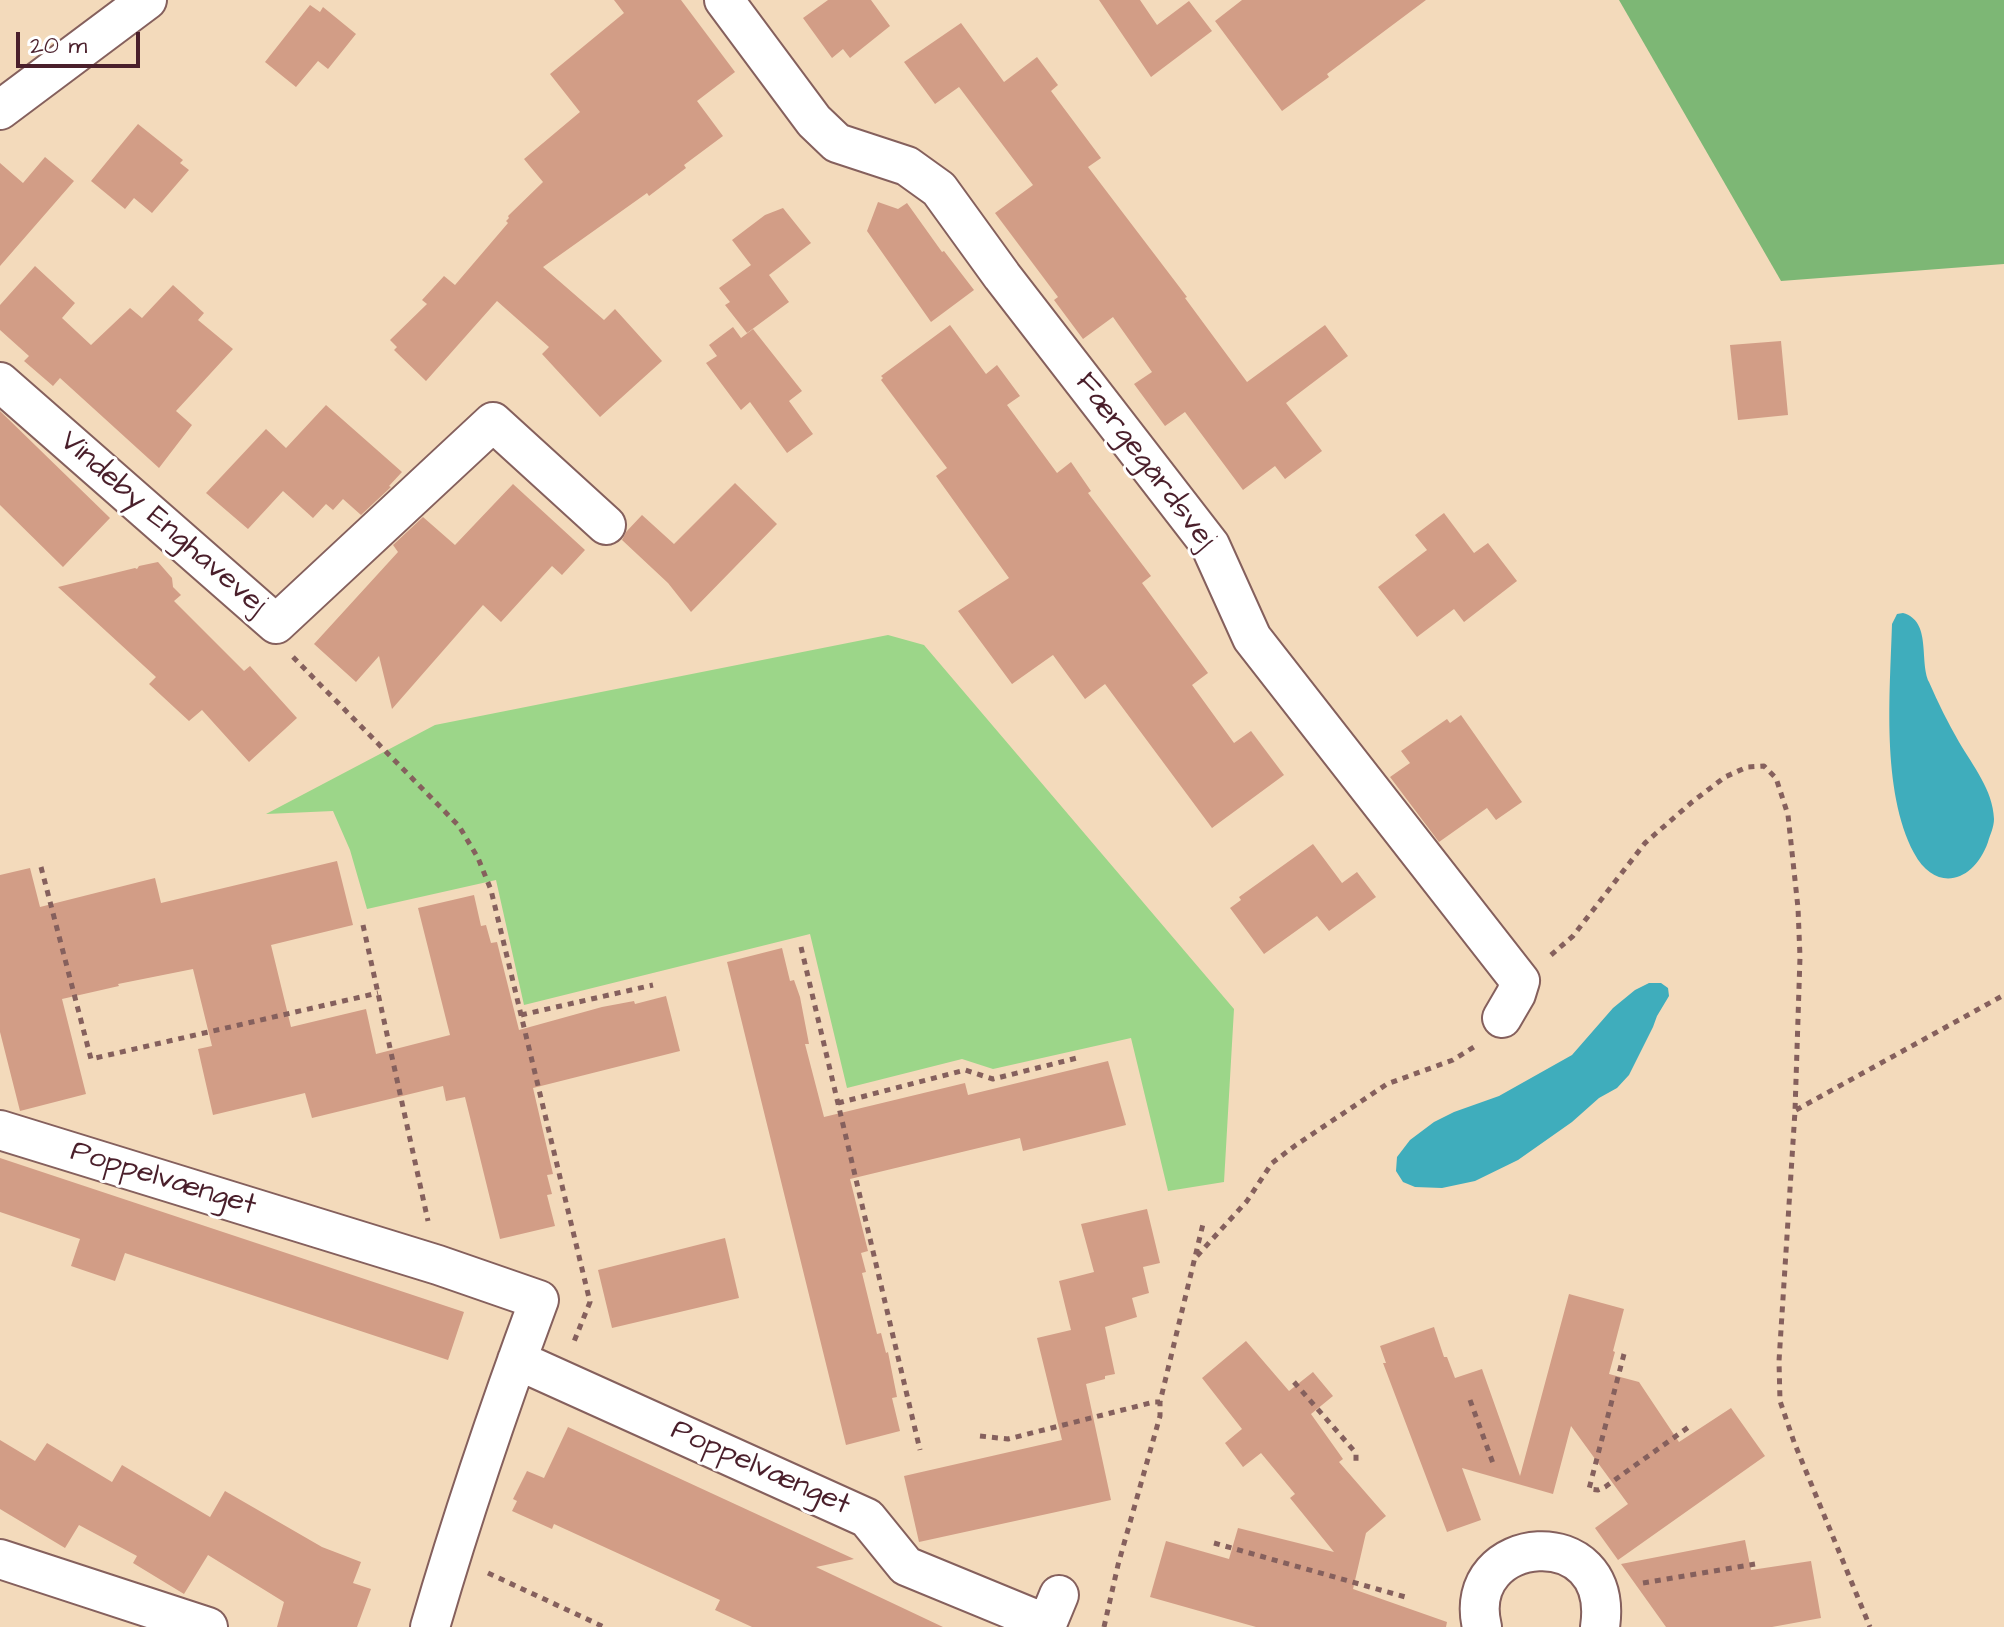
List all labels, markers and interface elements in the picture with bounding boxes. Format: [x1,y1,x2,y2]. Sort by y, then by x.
scale bar [20,16,144,66]
text: 20 m [30,29,87,63]
street label: Færgegårdsvej [1066,367,1222,557]
street label: Vindeby Enghavevej [51,424,273,624]
street label: Poppelvænget [66,1135,260,1225]
street label: Poppelvænget [665,1413,855,1525]

